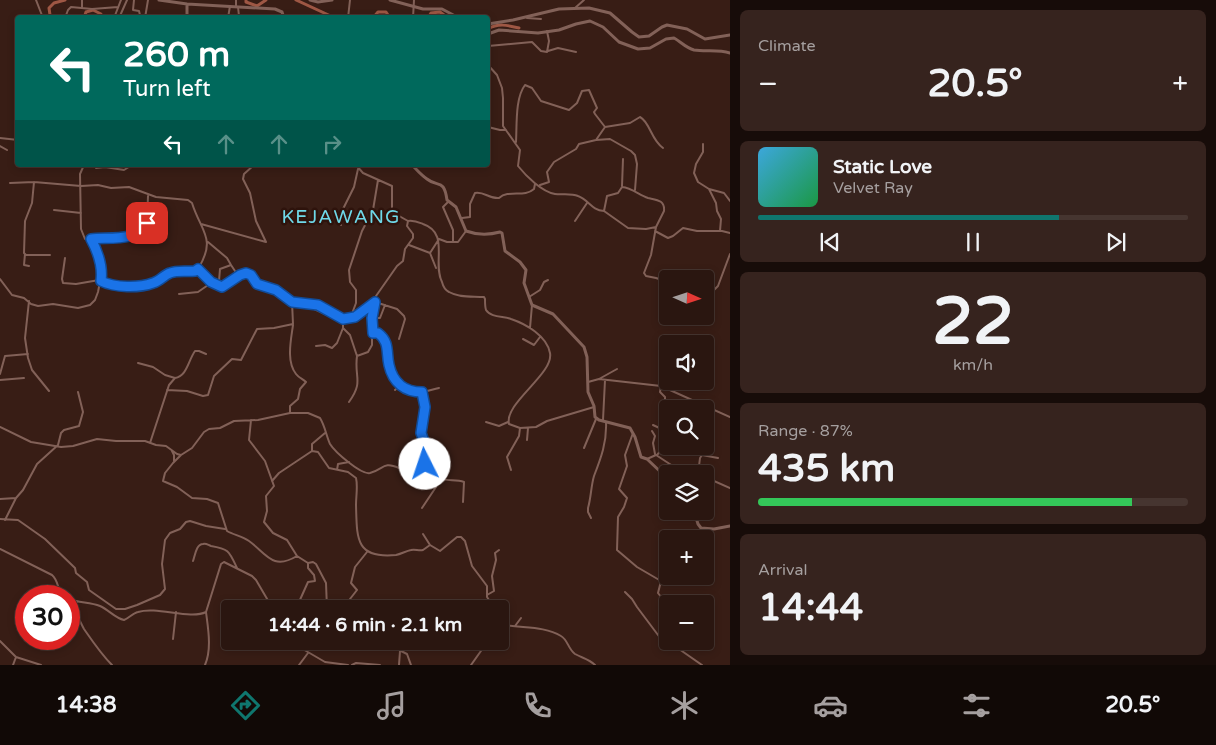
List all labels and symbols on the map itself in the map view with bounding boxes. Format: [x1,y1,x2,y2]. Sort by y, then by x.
pin [126,202,168,244]
district label: KEJAWANG [282,206,400,228]
north arrow [659,270,714,325]
position arrow [398,437,450,489]
speed limit sign: 30 [15,585,80,650]

